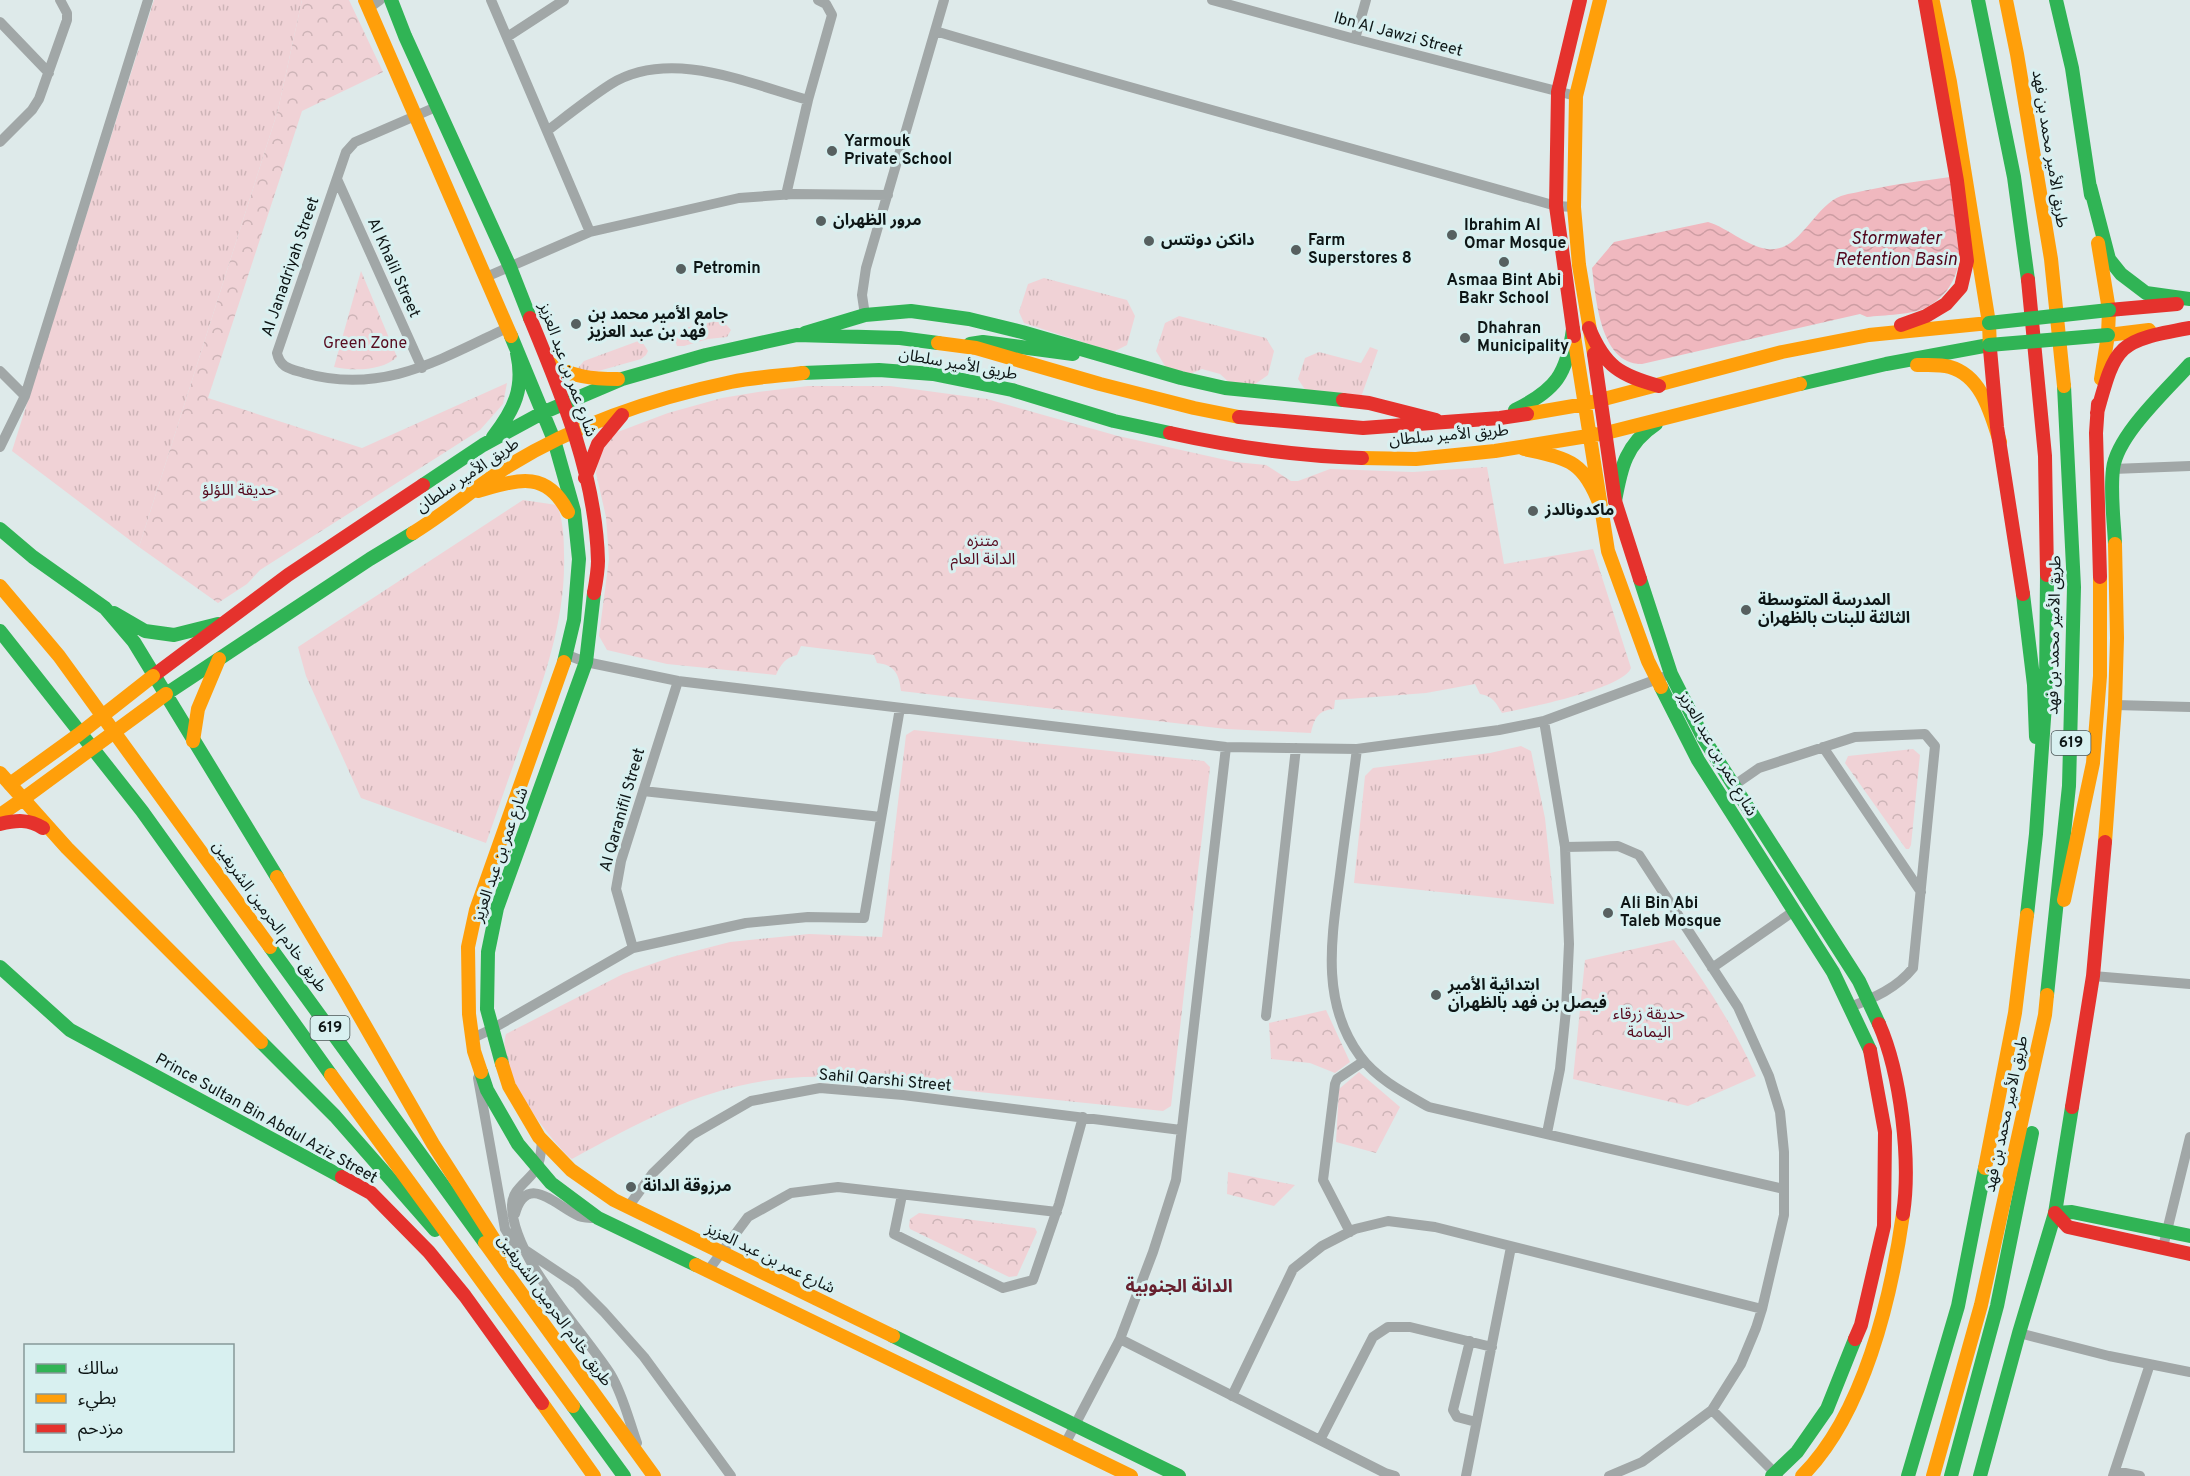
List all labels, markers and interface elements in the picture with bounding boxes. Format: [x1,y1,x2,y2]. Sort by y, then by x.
street label: Ibn Al Jawzi Street [1331,8,1465,62]
street label: طريق الأمير محمد بن فهد [2027,69,2071,229]
place label: Yarmouk Private School [844,132,952,170]
marker: Yarmouk Private School [825,144,839,158]
street label: Al Janadriyah Street [258,194,324,340]
place label: مرور الظهران [833,211,922,231]
marker: مرور الظهران [814,214,828,228]
street label: Al Khalil Street [362,215,424,321]
place label: Ibrahim Al Omar Mosque [1464,216,1566,254]
marker: Ibrahim Al Omar Mosque [1445,228,1459,242]
water label: Stormwater Retention Basin [1835,228,1957,272]
place label: دانكن دونتس [1161,231,1255,251]
place label: Farm Superstores 8 [1308,231,1412,269]
marker: دانكن دونتس [1142,234,1156,248]
marker: Farm Superstores 8 [1289,243,1303,257]
marker: Asmaa Bint Abi Bakr School [1497,255,1511,269]
place label: Petromin [693,259,761,279]
marker: Petromin [674,262,688,276]
place label: Asmaa Bint Abi Bakr School [1447,271,1561,309]
street label: شارع عمر بن عبد العزيز [532,299,601,440]
place label: جامع الأمير محمد بن فهد بن عبد العزيز [587,305,728,343]
marker: جامع الأمير محمد بن فهد بن عبد العزيز [569,317,583,331]
place label: Dhahran Municipality [1477,319,1569,357]
marker: Dhahran Municipality [1458,331,1472,345]
park label: Green Zone [323,334,407,354]
street label: طريق الأمير سلطان [897,345,1019,385]
street label: طريق الأمير سلطان [1388,421,1510,451]
street label: طريق الأمير سلطان [413,434,523,518]
park label: حديقة اللؤلؤ [202,481,276,501]
place label: ماكدونالدز [1544,501,1614,521]
marker: ماكدونالدز [1526,504,1540,518]
park label: متنزه الدانة العام [951,532,1015,571]
street label: طريق الأمير محمد بن فهد [2044,555,2066,715]
place label: المدرسة المتوسطة الثالثة للبنات بالظهران [1758,591,1910,629]
marker: المدرسة المتوسطة الثالثة للبنات بالظهران [1739,603,1753,617]
street label: شارع عمر بن عبد العزيز [1672,687,1761,821]
road number: 619 [2052,731,2090,755]
street label: Al Qaranifil Street [596,746,650,874]
street label: شارع عمر بن عبد العزيز [468,785,534,926]
street label: طريق خادم الحرمين الشريفين [206,837,331,998]
place label: Ali Bin Abi Taleb Mosque [1620,894,1721,932]
marker: Ali Bin Abi Taleb Mosque [1601,906,1615,920]
place label: ابتدائية الأمير فيصل بن فهد بالظهران [1447,976,1607,1014]
marker: ابتدائية الأمير فيصل بن فهد بالظهران [1429,988,1443,1002]
park label: حديقة زرقاء اليمامة [1613,1005,1685,1043]
road number: 619 [310,1016,350,1040]
street label: طريق الأمير محمد بن فهد [1981,1034,2033,1194]
street label: Prince Sultan Bin Abdul Aziz Street [151,1049,381,1189]
street label: Sahil Qarshi Street [818,1065,952,1097]
place label: مرزوقة الدانة [643,1177,732,1197]
marker: مرزوقة الدانة [624,1180,638,1194]
street label: شارع عمر بن عبد العزيز [701,1219,838,1300]
street label: طريق خادم الحرمين الشريفين [491,1231,616,1392]
district label: الدانة الجنوبية [1125,1276,1233,1299]
legend [24,1344,234,1452]
text: سالك [78,1358,119,1381]
text: بطيء [78,1388,116,1411]
text: مزدحم [78,1418,123,1441]

